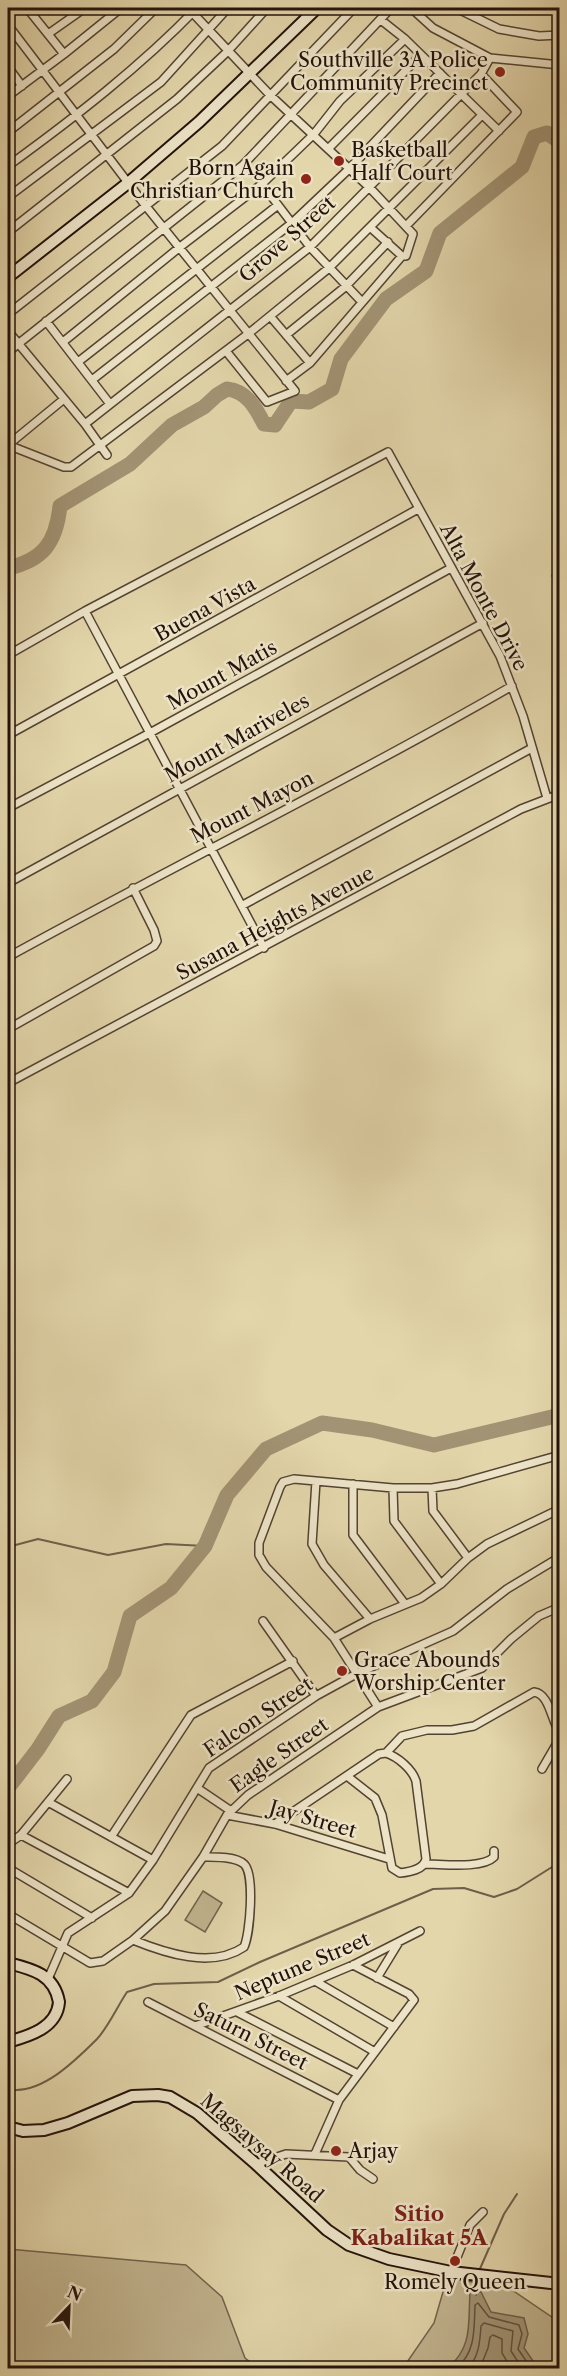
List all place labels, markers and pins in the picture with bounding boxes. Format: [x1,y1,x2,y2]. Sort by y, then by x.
place label: Southville 3A Police Community Precinct [290,48,488,95]
marker: Southville 3A Police Community Precinct [493,65,507,79]
place label: Basketball Half Court [351,138,452,185]
marker: Basketball Half Court [332,154,346,168]
place label: Born Again Christian Church [130,156,294,203]
marker: Born Again Christian Church [299,172,313,186]
place label: Grace Abounds Worship Center [353,1648,506,1695]
marker: Grace Abounds Worship Center [335,1664,349,1678]
place label: Arjay [347,2139,399,2163]
marker: Arjay [329,2144,343,2158]
marker: Romely Queen [448,2254,462,2268]
place label: Romely Queen [384,2270,526,2294]

